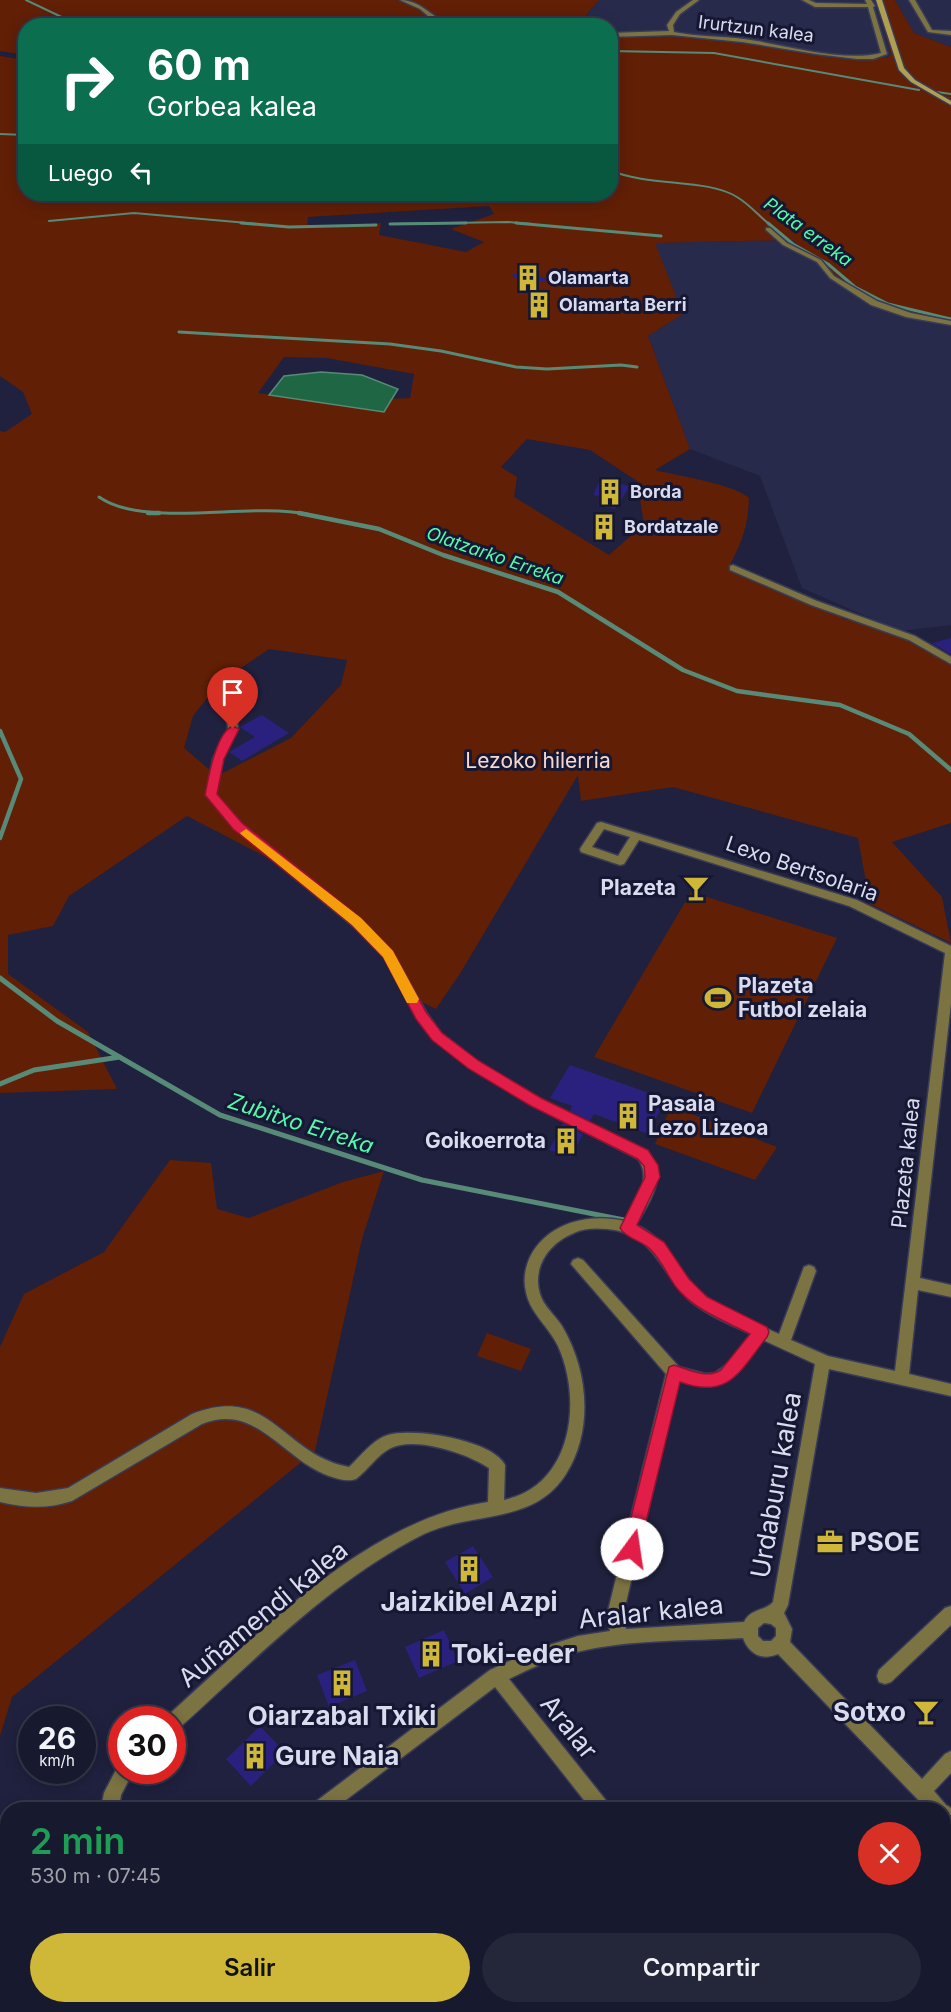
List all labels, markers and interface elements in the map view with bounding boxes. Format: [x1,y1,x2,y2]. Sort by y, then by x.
street label: Irurtzun kalea [697,11,815,46]
text: 60 m [147,39,251,90]
icon: right [48,42,126,120]
text: Gorbea kalea [147,90,317,123]
icon: left [125,156,158,189]
text: Luego [48,160,113,186]
water label: Plata erreka [760,193,856,271]
building icon: Olamarta [513,263,543,293]
place label: Olamarta [548,267,629,288]
building icon: Olamarta Berri [524,290,554,320]
place label: Olamarta Berri [559,294,687,315]
building icon: Borda [595,477,625,507]
place label: Borda [630,481,682,502]
building icon: Bordatzale [589,512,619,542]
place label: Bordatzale [624,516,719,537]
water label: Olatzarko Erreka [424,522,566,589]
pin [207,667,258,729]
icon: arrive [216,676,249,709]
park label: Lezoko hilerria [465,748,611,773]
street label: Lexo Bertsolaria [723,831,882,906]
bar icon: Plazeta [681,873,711,903]
place label: Plazeta [600,875,676,900]
place label: Plazeta Futbol zelaia [738,973,867,1022]
sports icon: Plazeta Futbol zelaia [703,983,733,1013]
water label: Zubitxo Erreka [225,1087,377,1159]
place label: Pasaia Lezo Lizeoa [648,1091,768,1140]
street label: Plazeta kalea [886,1096,925,1229]
building icon: Pasaia Lezo Lizeoa [613,1101,643,1131]
building icon: Goikoerrota [551,1126,581,1156]
place label: Goikoerrota [425,1128,546,1153]
street label: Urdaburu kalea [744,1390,807,1580]
position arrow [600,1517,664,1581]
place label: PSOE [850,1526,920,1557]
office icon: PSOE [815,1527,845,1557]
street label: Auñamendi kalea [172,1534,354,1693]
building icon: Jaizkibel Azpi [454,1554,484,1584]
place label: Jaizkibel Azpi [380,1586,558,1617]
street label: Aralar kalea [577,1588,725,1635]
place label: Toki-eder [451,1638,575,1669]
building icon: Toki-eder [416,1639,446,1669]
building icon: Oiarzabal Txiki [327,1668,357,1698]
street label: Aralar [534,1689,605,1765]
place label: Sotxo [833,1696,906,1727]
bar icon: Sotxo [911,1697,941,1727]
place label: Oiarzabal Txiki [248,1700,436,1731]
speed limit sign: 30 [108,1706,186,1784]
text: 26 [38,1720,76,1756]
place label: Gure Naia [275,1740,399,1771]
building icon: Gure Naia [240,1741,270,1771]
text: km/h [39,1751,75,1770]
text: 2 min [30,1819,125,1863]
button: close [858,1822,921,1885]
text: 530 m · 07:45 [30,1864,161,1888]
button: Salir [30,1933,470,2002]
button: Compartir [482,1933,921,2002]

